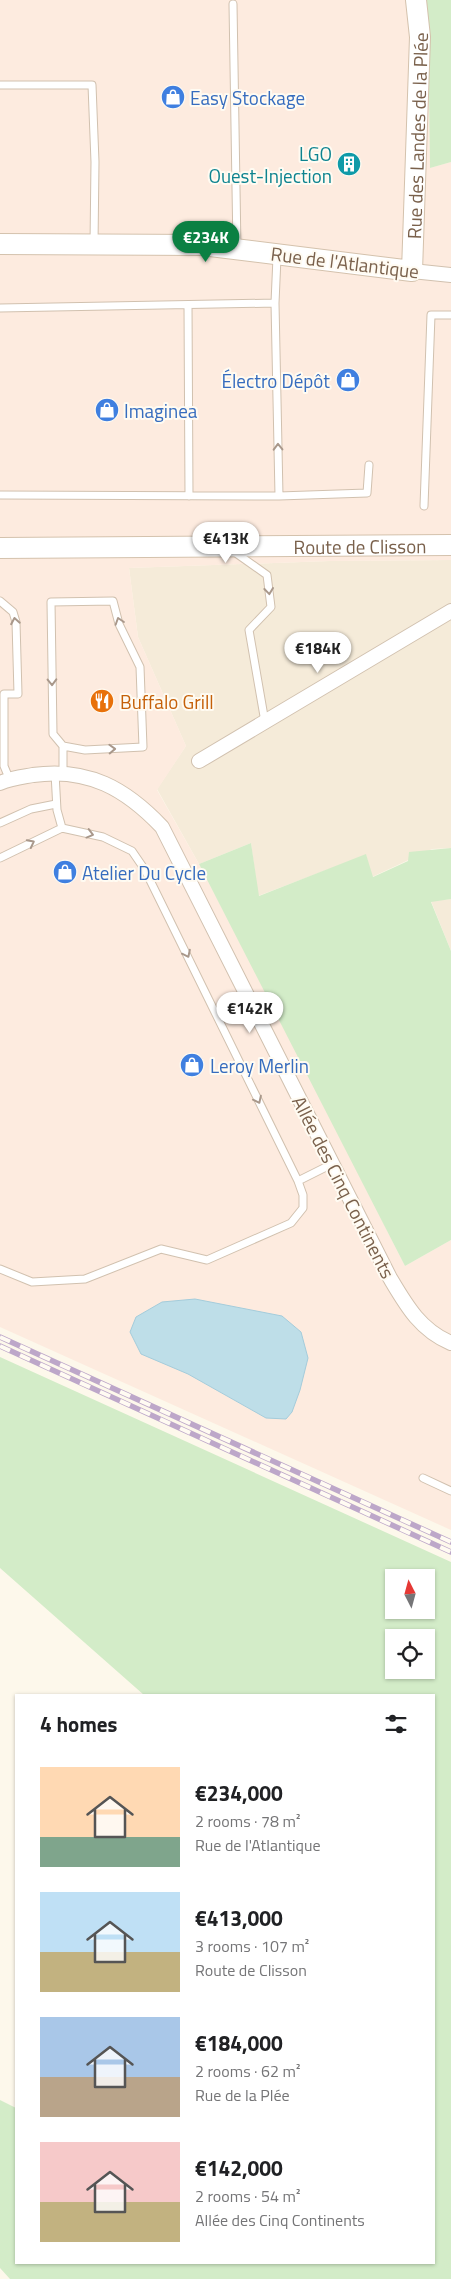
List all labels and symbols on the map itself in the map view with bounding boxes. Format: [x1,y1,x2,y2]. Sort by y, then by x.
street label: Rue des Landes de la Plée [399,32,435,239]
place label: Easy Stockage [190,83,305,112]
shop icon: Easy Stockage [160,84,186,110]
place label: LGO Ouest-Injection [208,139,332,190]
building icon: LGO Ouest-Injection [336,151,362,177]
pin: €234K [171,220,241,263]
street label: Rue de l'Atlantique [269,239,421,285]
place label: Électro Dépôt [221,366,330,395]
shop icon: Électro Dépôt [335,367,361,393]
place label: Imaginea [124,396,198,425]
shop icon: Imaginea [94,397,120,423]
one-way arrow [273,443,283,450]
pin: €413K [191,522,261,564]
street label: Route de Clisson [293,531,427,561]
one-way arrow [263,587,274,595]
one-way arrow [10,617,20,626]
one-way arrow [114,617,124,625]
pin: €184K [283,632,353,674]
one-way arrow [47,678,57,686]
place label: Buffalo Grill [120,687,214,716]
restaurant icon: Buffalo Grill [89,688,115,714]
one-way arrow [108,743,116,754]
one-way arrow [86,828,95,839]
one-way arrow [26,838,35,849]
place label: Atelier Du Cycle [82,858,206,887]
shop icon: Atelier Du Cycle [52,859,78,885]
one-way arrow [180,949,190,958]
pin: €142K [215,992,285,1034]
place label: Leroy Merlin [210,1051,309,1080]
shop icon: Leroy Merlin [179,1052,205,1078]
street label: Allée des Cinq Continents [285,1091,403,1284]
one-way arrow [252,1095,263,1104]
north arrow [385,1569,435,1619]

